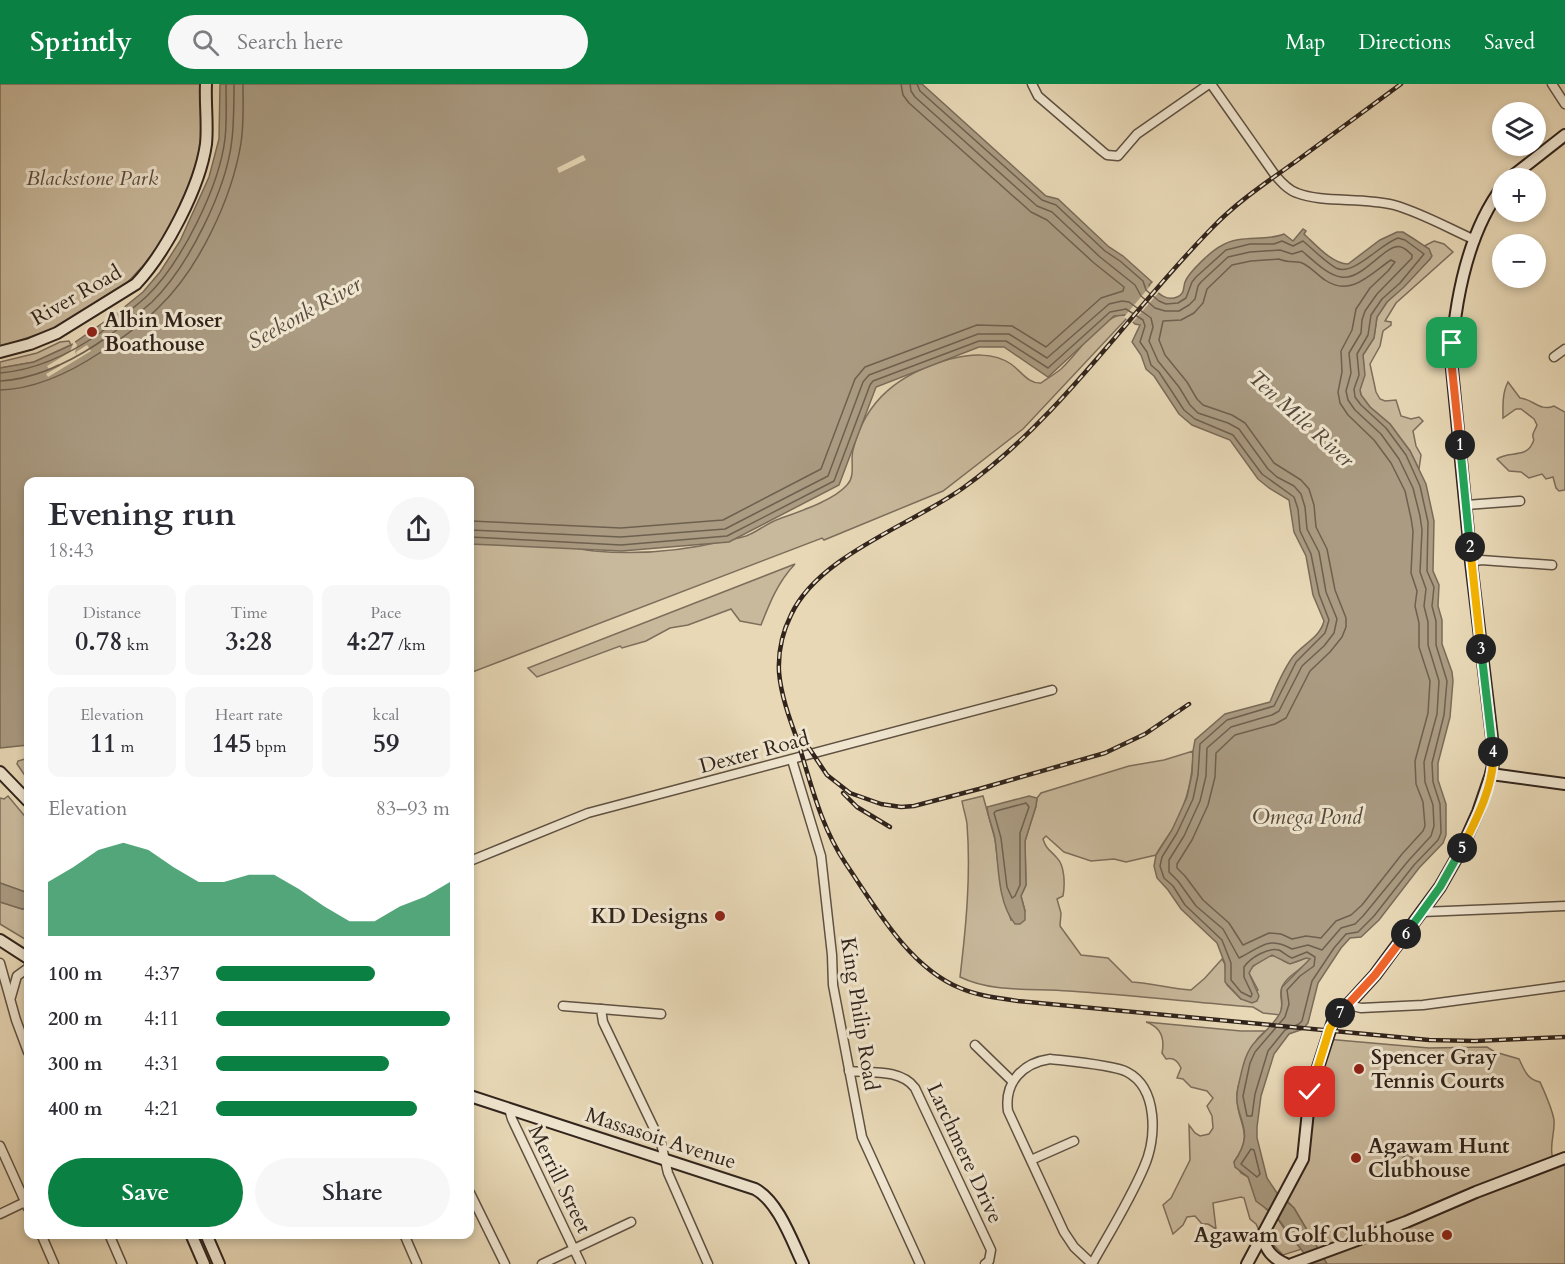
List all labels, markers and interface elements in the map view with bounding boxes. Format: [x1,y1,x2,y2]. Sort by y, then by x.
search box [168,15,588,69]
text: Sprintly [30,23,132,61]
icon: search [189,26,222,59]
text: Search here [237,27,344,57]
text: Map [1285,28,1325,57]
text: Directions [1358,28,1451,57]
text: Saved [1484,28,1535,57]
map controls [1492,102,1546,288]
button: layers [1492,102,1546,156]
park label: Blackstone Park [26,164,159,193]
button: + [1492,168,1546,222]
button: − [1492,234,1546,288]
street label: River Road [26,258,127,333]
water label: Seekonk River [242,269,367,356]
place label: Albin Moser Boathouse [104,306,223,359]
pin [1426,317,1477,368]
marker: Albin Moser Boathouse [85,325,99,339]
icon: arrive [1435,326,1468,359]
water label: Ten Mile River [1242,363,1361,475]
pin: 1 [1445,430,1475,460]
text: 1 [1456,434,1464,456]
text: Evening run [48,492,236,537]
button: share [387,497,450,560]
pin: 2 [1455,532,1485,562]
text: 2 [1466,536,1474,558]
text: 18:43 [48,537,94,564]
text: Distance [83,602,141,624]
text: Time [230,602,268,624]
text: Pace [371,602,401,624]
text: 0.78 [75,624,123,659]
text: 3:28 [225,624,273,659]
text: 4:27 [346,624,394,659]
text: km [123,634,149,656]
text: /km [394,634,426,656]
pin: 3 [1466,634,1496,664]
text: 3 [1477,638,1485,660]
text: Elevation [80,704,144,726]
text: Heart rate [215,704,283,726]
text: kcal [373,704,399,726]
street label: Dexter Road [696,724,812,781]
text: 11 [90,726,116,761]
text: 145 [212,726,252,761]
text: 59 [373,726,399,761]
text: m [116,736,134,758]
text: bpm [252,736,286,758]
pin: 4 [1478,737,1508,767]
text: 4 [1489,741,1497,763]
text: Elevation [48,795,127,822]
text: 83–93 m [376,795,450,822]
water label: Omega Pond [1252,802,1364,832]
pin: 5 [1447,833,1477,863]
text: 5 [1458,837,1466,859]
place label: KD Designs [591,902,708,931]
marker: KD Designs [713,909,727,923]
pin: 6 [1391,919,1421,949]
text: 6 [1402,923,1410,945]
street label: King Philip Road [833,935,886,1093]
text: 100 m [48,960,103,987]
text: 4:37 [144,960,180,987]
pin: 7 [1325,998,1355,1028]
text: 7 [1336,1002,1344,1024]
text: 200 m [48,1005,103,1032]
text: 4:11 [144,1005,180,1032]
place label: Spencer Gray Tennis Courts [1371,1043,1505,1096]
text: 300 m [48,1050,103,1077]
text: 4:31 [144,1050,180,1077]
marker: Spencer Gray Tennis Courts [1352,1062,1366,1076]
pin [1284,1066,1335,1117]
icon: check [1293,1075,1326,1108]
street label: Larchmere Drive [919,1078,1010,1228]
text: 400 m [48,1095,103,1122]
text: 4:21 [144,1095,180,1122]
street label: Massasoit Avenue [582,1100,740,1176]
street label: Merrill Street [521,1120,598,1239]
place label: Agawam Hunt Clubhouse [1368,1132,1510,1185]
marker: Agawam Hunt Clubhouse [1349,1151,1363,1165]
button: Save [48,1158,243,1227]
button: Share [255,1158,450,1227]
place label: Agawam Golf Clubhouse [1194,1221,1435,1250]
marker: Agawam Golf Clubhouse [1440,1228,1454,1242]

